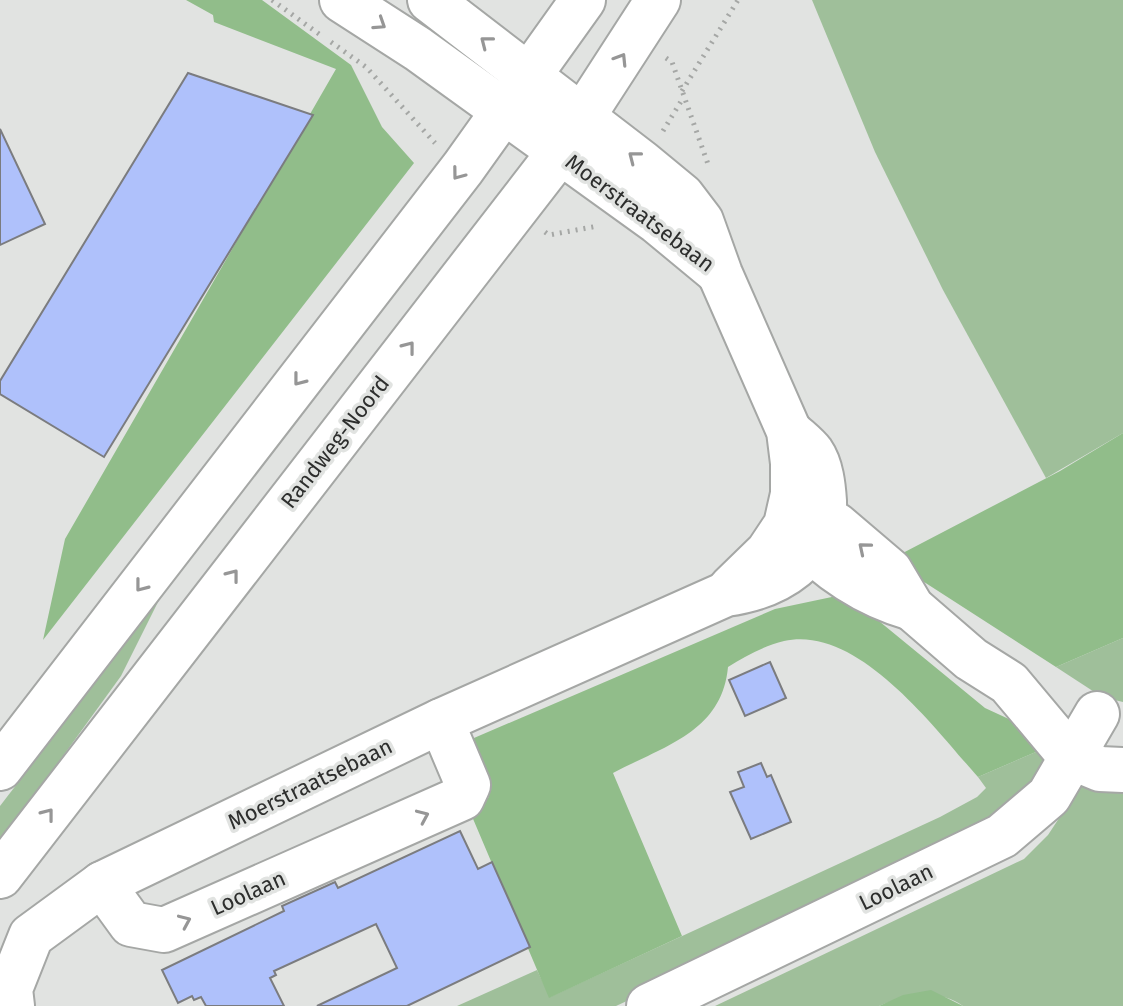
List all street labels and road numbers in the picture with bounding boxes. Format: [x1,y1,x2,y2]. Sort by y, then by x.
street label: Moerstraatsebaan [560,148,720,278]
street label: Randweg-Noord [275,370,395,514]
street label: Moerstraatsebaan [223,732,397,836]
street label: Loolaan [855,858,937,916]
street label: Loolaan [206,865,290,921]

